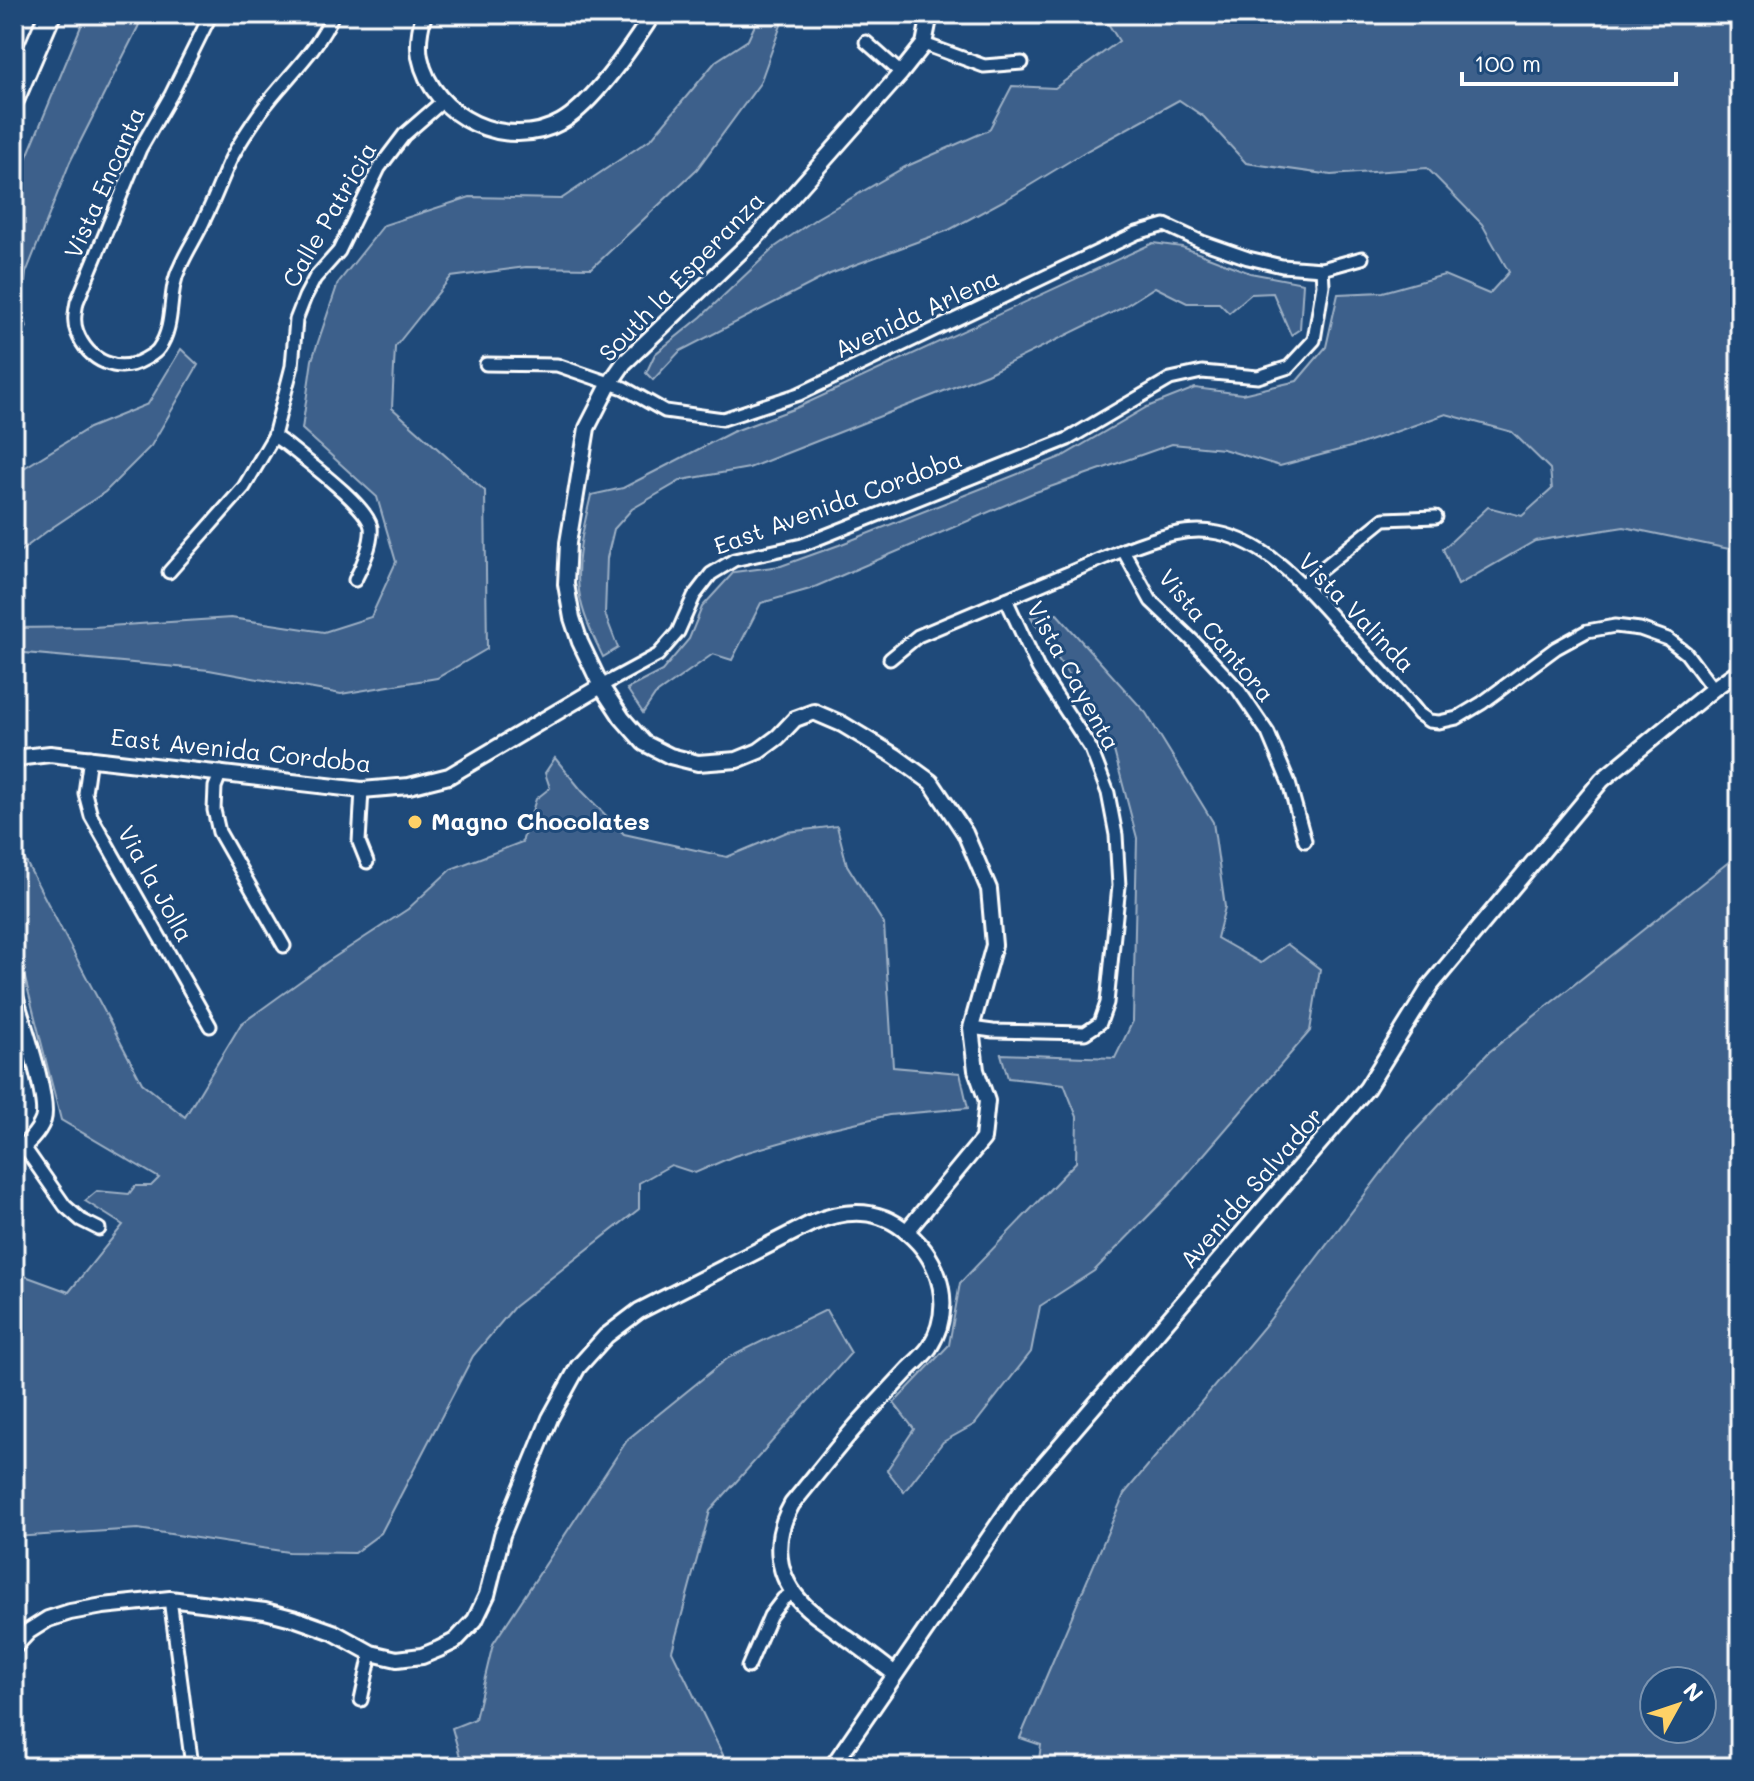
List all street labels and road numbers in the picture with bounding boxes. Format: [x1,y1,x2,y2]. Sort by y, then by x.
street label: Vista Encanta [56,102,151,263]
street label: Calle Patricia [275,136,383,292]
street label: South la Esperanza [592,184,770,368]
street label: Avenida Arlena [829,261,1004,364]
street label: East Avenida Cordoba [709,442,966,561]
street label: Vista Valinda [1292,545,1422,678]
street label: Vista Cantora [1152,562,1282,708]
street label: Vista Cayenta [1021,595,1128,755]
street label: East Avenida Cordoba [109,720,373,779]
street label: Via la Jolla [112,820,201,947]
street label: Avenida Salvador [1172,1100,1329,1274]

